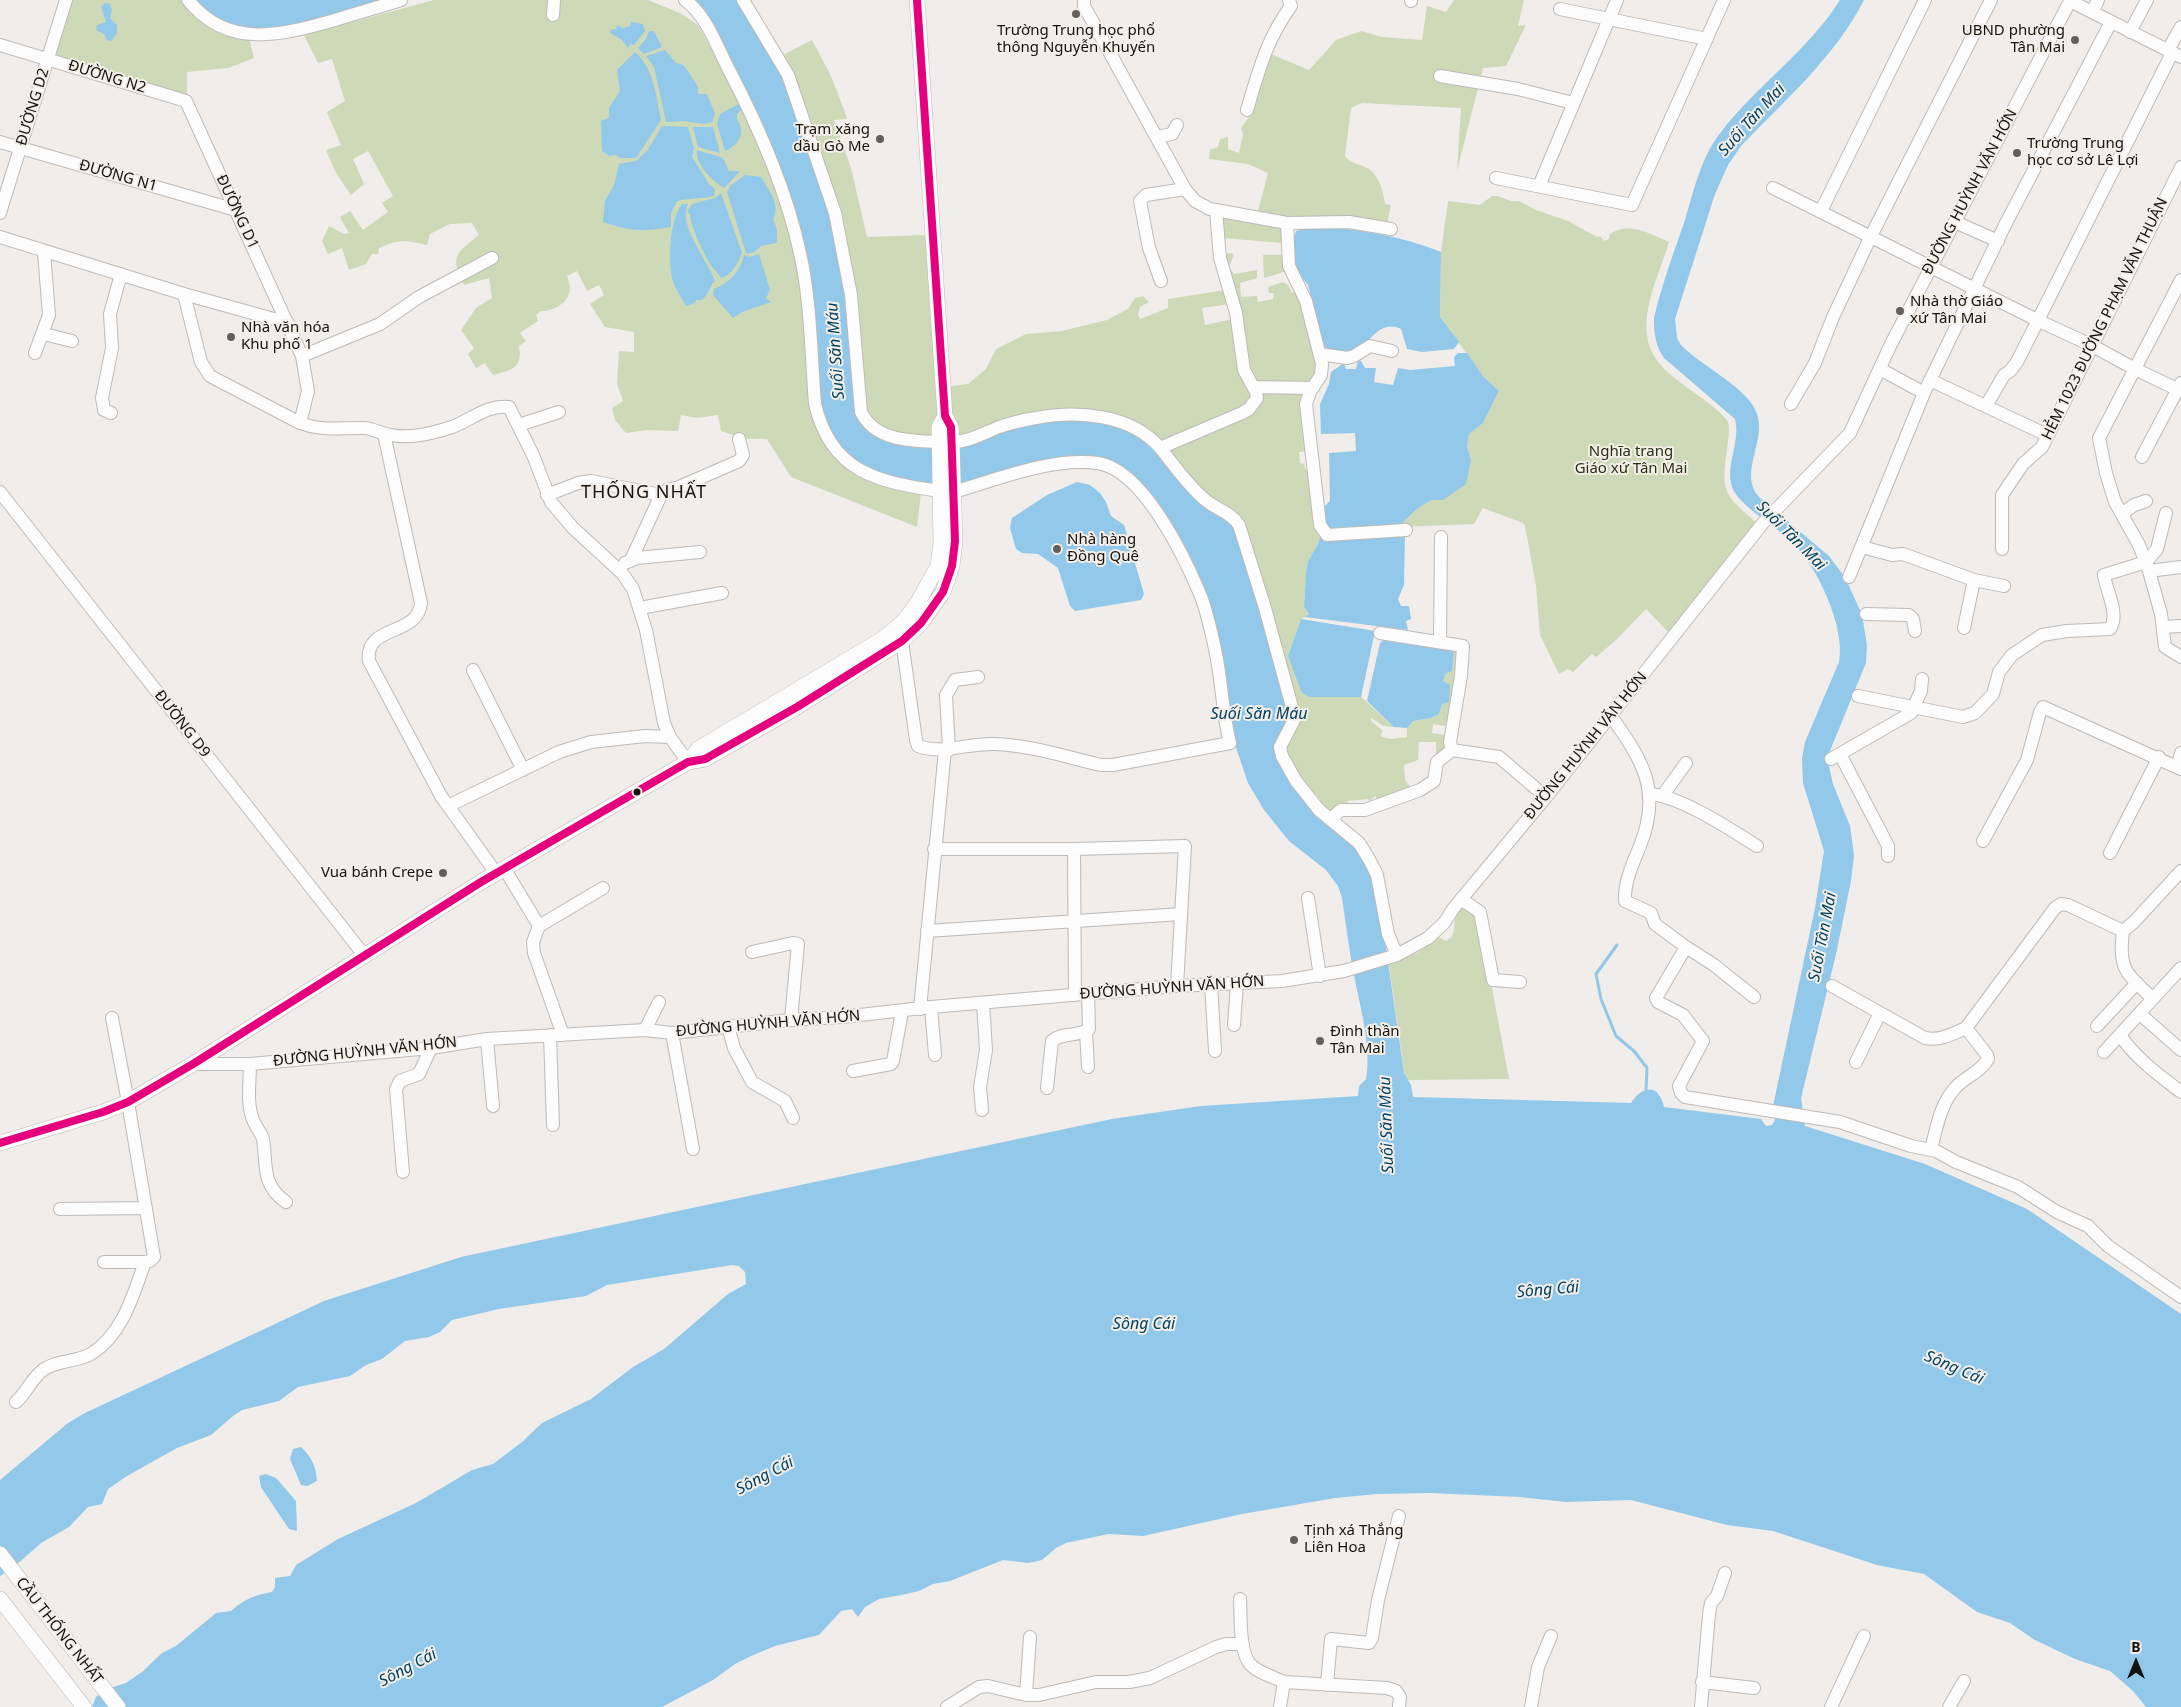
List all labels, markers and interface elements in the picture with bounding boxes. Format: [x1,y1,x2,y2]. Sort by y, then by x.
marker: Trường Trung học phổ thông Nguyễn Khuyến [1070,8,1082,20]
place label: Trường Trung học phổ thông Nguyễn Khuyến [997,22,1155,57]
place label: UBND phường Tân Mai [1962,22,2065,57]
marker: UBND phường Tân Mai [2069,34,2081,46]
street label: ĐƯỜNG N2 [66,57,148,97]
street label: ĐƯỜNG D2 [13,66,53,148]
water label: Suối Tân Mai [1715,80,1789,160]
street label: ĐƯỜNG HUỲNH VĂN HỚN [1919,106,2021,278]
place label: Trạm xăng dầu Gò Me [793,121,870,156]
marker: Trạm xăng dầu Gò Me [874,133,886,145]
place label: Trường Trung học cơ sở Lê Lợi [2027,135,2138,170]
marker: Trường Trung học cơ sở Lê Lợi [2011,147,2023,159]
street label: ĐƯỜNG N1 [77,156,159,196]
street label: ĐƯỜNG D1 [212,172,262,252]
street label: HẺM 1023 ĐƯỜNG PHẠM VĂN THUẬN [2038,195,2172,443]
place label: Nhà thờ Giáo xứ Tân Mai [1910,293,2003,328]
water label: Suối Săn Máu [823,302,849,400]
marker: Nhà thờ Giáo xứ Tân Mai [1894,305,1906,317]
place label: Nhà văn hóa Khu phố 1 [241,319,330,354]
marker: Nhà văn hóa Khu phố 1 [225,331,237,343]
park label: Nghĩa trang Giáo xứ Tân Mai [1575,443,1687,478]
district label: THỐNG NHẤT [580,482,708,504]
water label: Suối Tân Mai [1752,497,1830,575]
place label: Nhà hàng Đồng Quê [1067,531,1139,566]
marker: Nhà hàng Đồng Quê [1051,543,1063,555]
street label: ĐƯỜNG HUỲNH VĂN HỚN [1521,668,1651,824]
street label: ĐƯỜNG D9 [150,687,214,761]
water label: Suối Săn Máu [1210,704,1308,724]
unlabelled marker [632,787,642,797]
place label: Vua bánh Crepe [321,864,433,882]
marker: Vua bánh Crepe [437,867,449,879]
water label: Suối Tân Mai [1805,891,1841,983]
street label: ĐƯỜNG HUỲNH VĂN HỚN [1079,973,1265,1003]
street label: ĐƯỜNG HUỲNH VĂN HỚN [675,1007,861,1041]
place label: Đình thần Tân Mai [1330,1023,1400,1058]
street label: ĐƯỜNG HUỲNH VĂN HỚN [272,1033,458,1071]
marker: Đình thần Tân Mai [1314,1035,1326,1047]
water label: Suối Săn Máu [1376,1076,1398,1174]
water label: Sông Cái [1516,1278,1580,1302]
water label: Sông Cái [1113,1314,1175,1334]
water label: Sông Cái [1922,1347,1986,1389]
water label: Sông Cái [733,1453,797,1499]
place label: Tịnh xá Thắng Liên Hoa [1304,1522,1403,1557]
marker: Tịnh xá Thắng Liên Hoa [1288,1534,1300,1546]
street label: CẦU THỐNG NHẤT [12,1574,106,1688]
north arrow [2111,1637,2161,1687]
text: B [2131,1637,2141,1656]
water label: Sông Cái [376,1645,440,1691]

